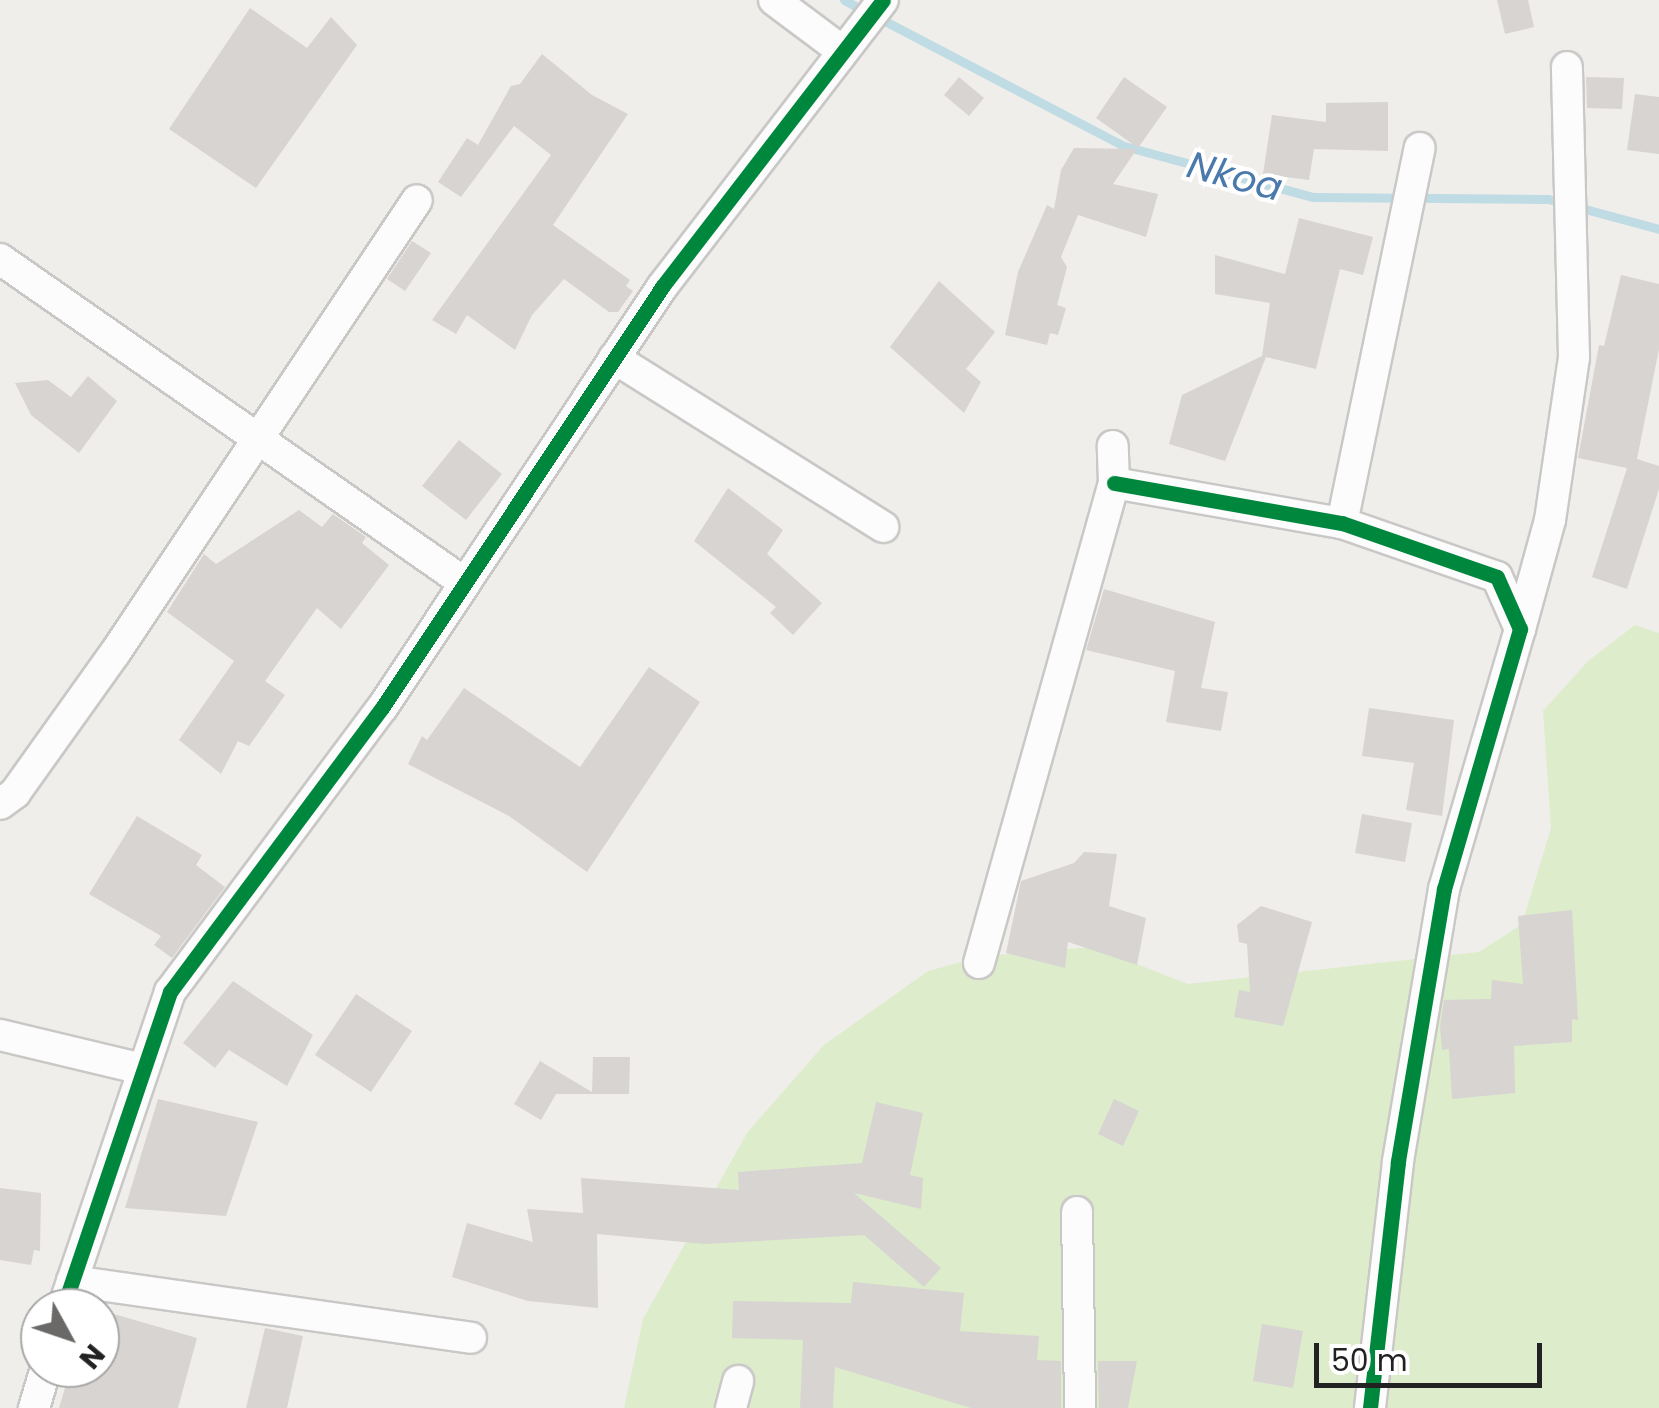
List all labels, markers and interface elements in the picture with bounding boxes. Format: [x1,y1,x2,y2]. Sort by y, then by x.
water label: Nkoa [1183,142,1287,210]
north arrow [20,1288,120,1388]
scale bar [1319,1323,1546,1385]
text: N [70,1336,114,1377]
text: 50 m [1331,1339,1408,1382]

